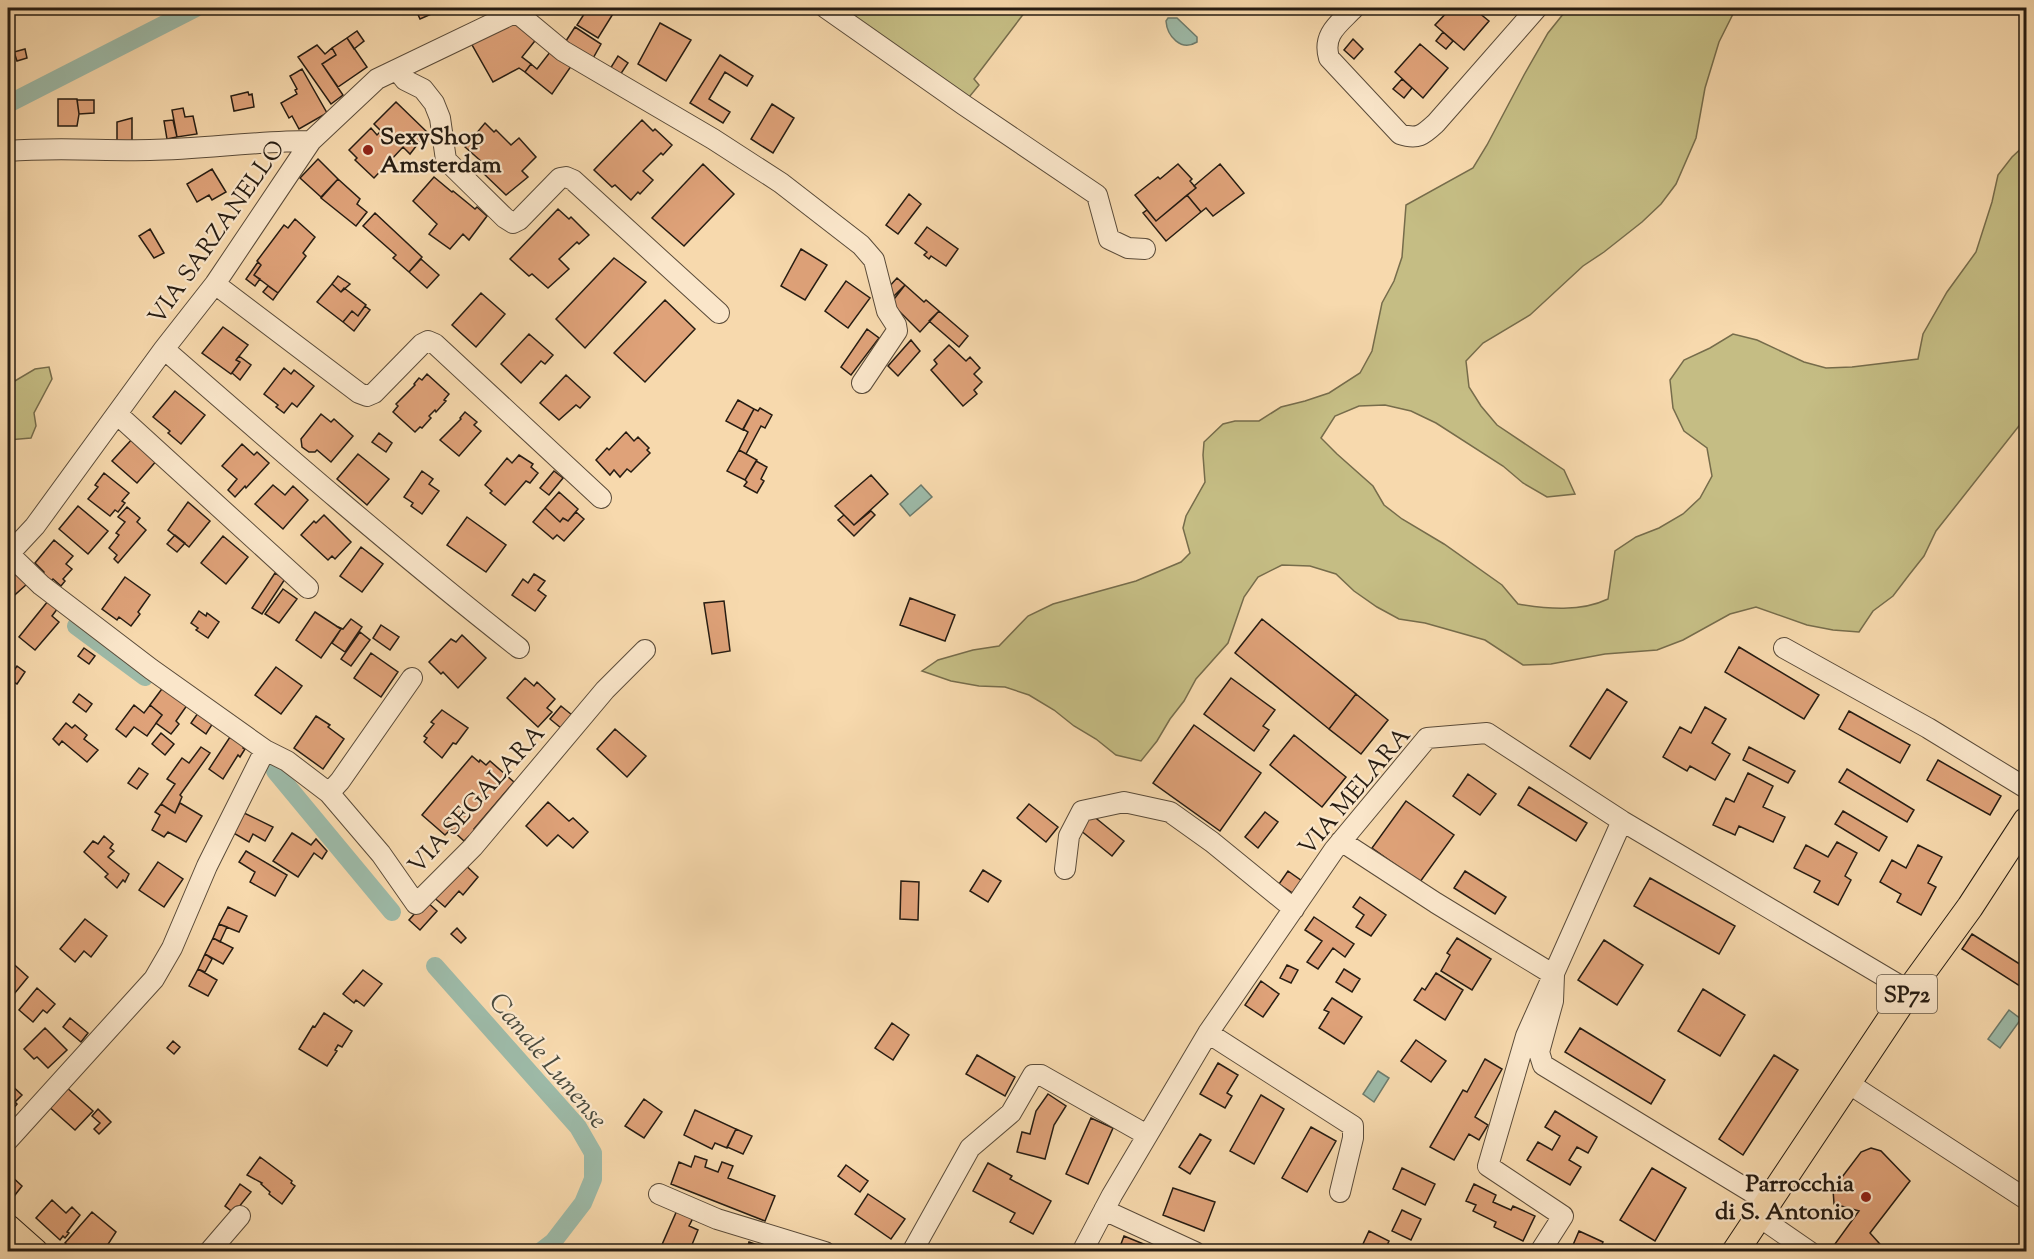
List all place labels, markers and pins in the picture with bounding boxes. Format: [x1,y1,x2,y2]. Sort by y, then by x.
place label: SexyShop Amsterdam [380,121,502,183]
marker: SexyShop Amsterdam [361,143,375,157]
place label: Parrocchia di S. Antonio [1715,1168,1855,1230]
marker: Parrocchia di S. Antonio [1859,1190,1873,1204]

